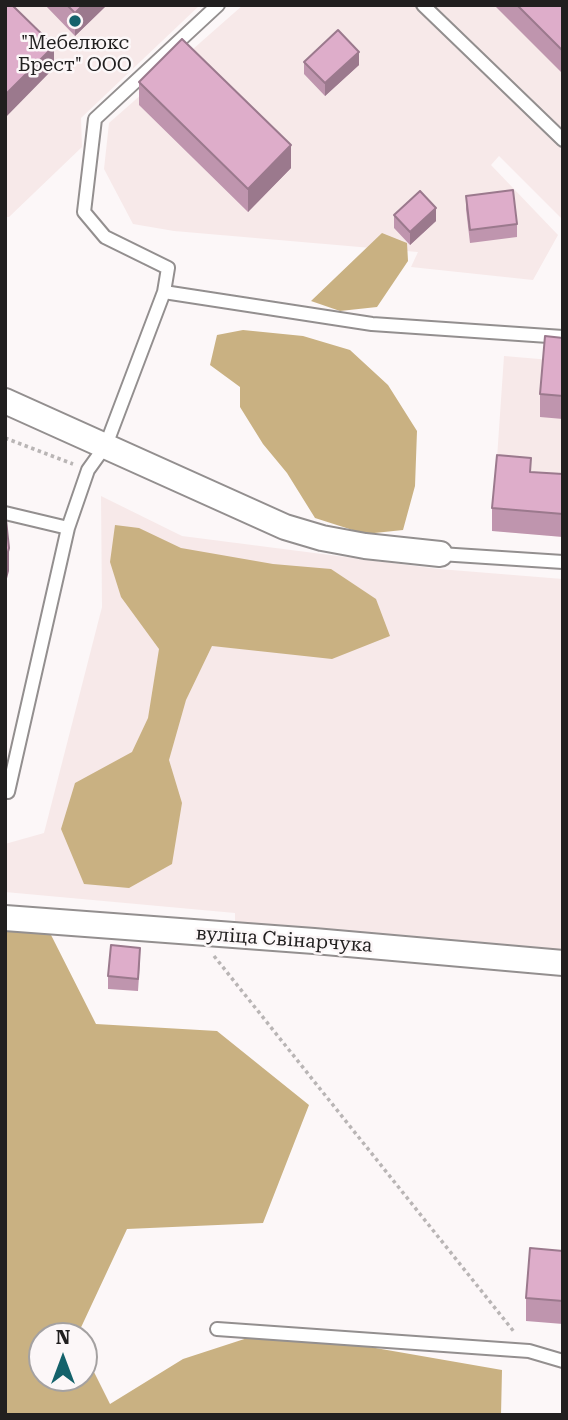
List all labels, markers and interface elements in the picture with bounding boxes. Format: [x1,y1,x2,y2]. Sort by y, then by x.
marker: "Мебелюкс Брест" ООО [67,13,83,29]
place label: "Мебелюкс Брест" ООО [18,32,132,76]
street label: вуліца Свінарчука [195,922,373,958]
north arrow [28,1322,98,1392]
text: N [56,1326,70,1349]

